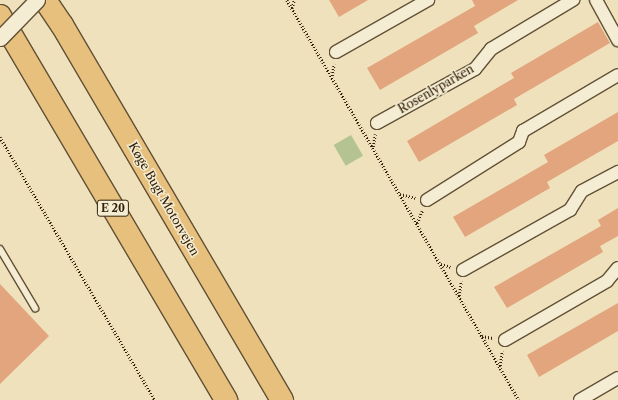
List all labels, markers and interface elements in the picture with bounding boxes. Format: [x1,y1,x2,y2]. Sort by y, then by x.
street label: Rosenlyparken [396,61,476,117]
street label: Køge Bugt Motorvejen [126,140,202,258]
road number: E 20 [96,199,130,217]

